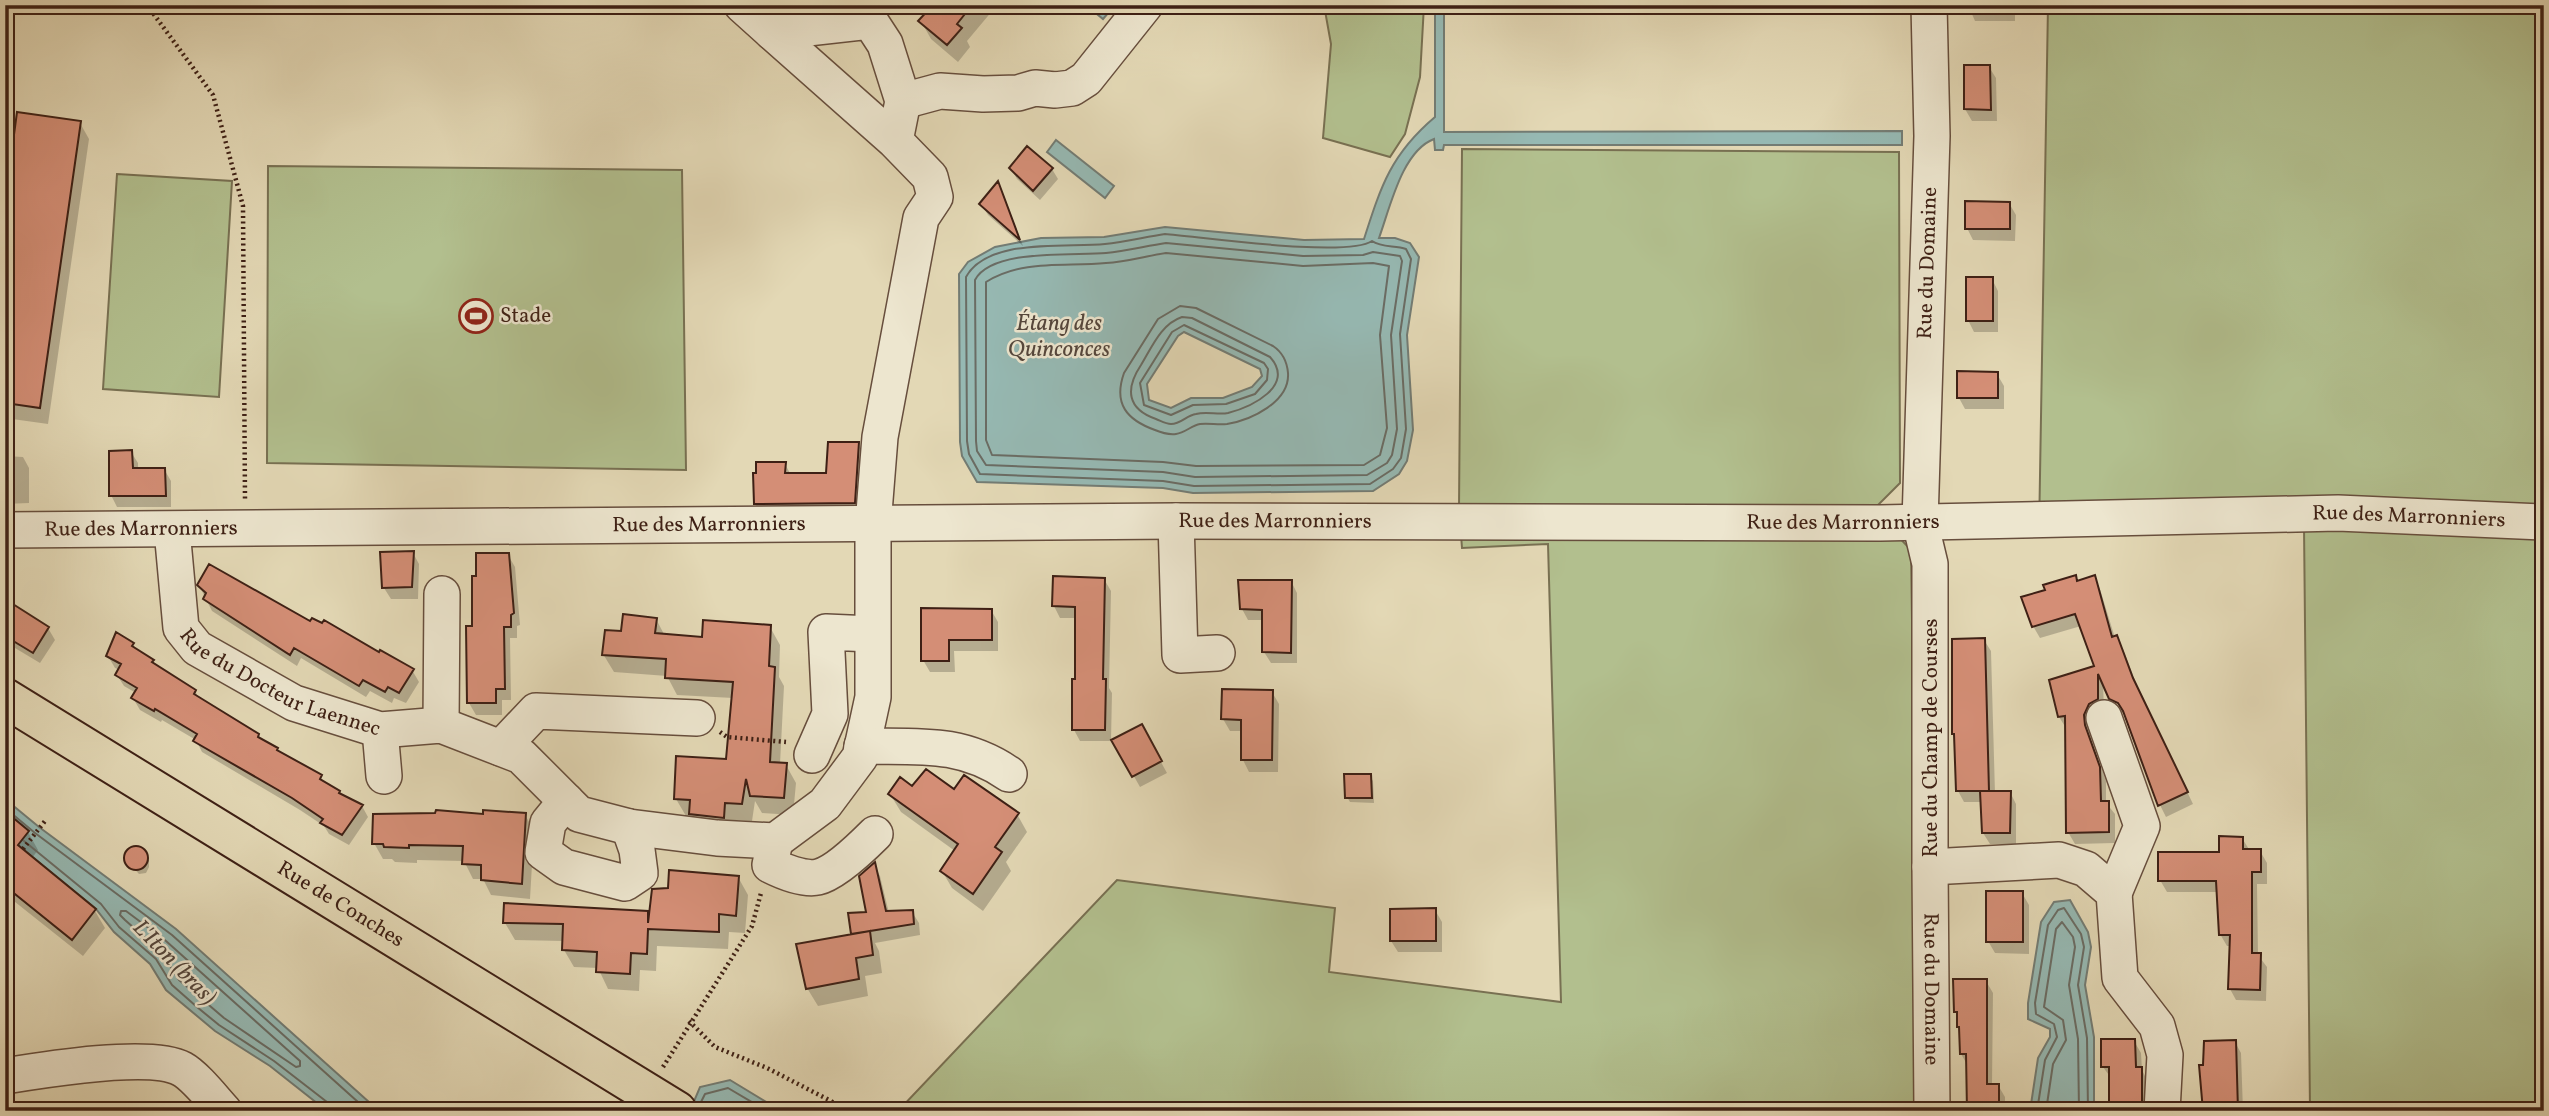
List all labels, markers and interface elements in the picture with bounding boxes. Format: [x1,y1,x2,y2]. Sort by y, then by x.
street label: Rue du Domaine [1911,186,1945,340]
sports icon: Stade [457,297,495,335]
place label: Stade [500,302,551,331]
water label: Étang des Quinconces [1008,308,1111,366]
street label: Rue des Marronniers [2312,498,2506,535]
street label: Rue des Marronniers [1178,507,1372,536]
street label: Rue des Marronniers [1746,507,1940,538]
street label: Rue des Marronniers [612,509,806,540]
street label: Rue des Marronniers [44,514,238,544]
street label: Rue du Champ de Courses [1917,618,1946,858]
street label: Rue du Docteur Laennec [172,622,384,744]
street label: Rue de Conches [272,854,410,954]
street label: Rue du Domaine [1916,912,1946,1066]
water label: L'Iton (bras) [125,913,223,1013]

